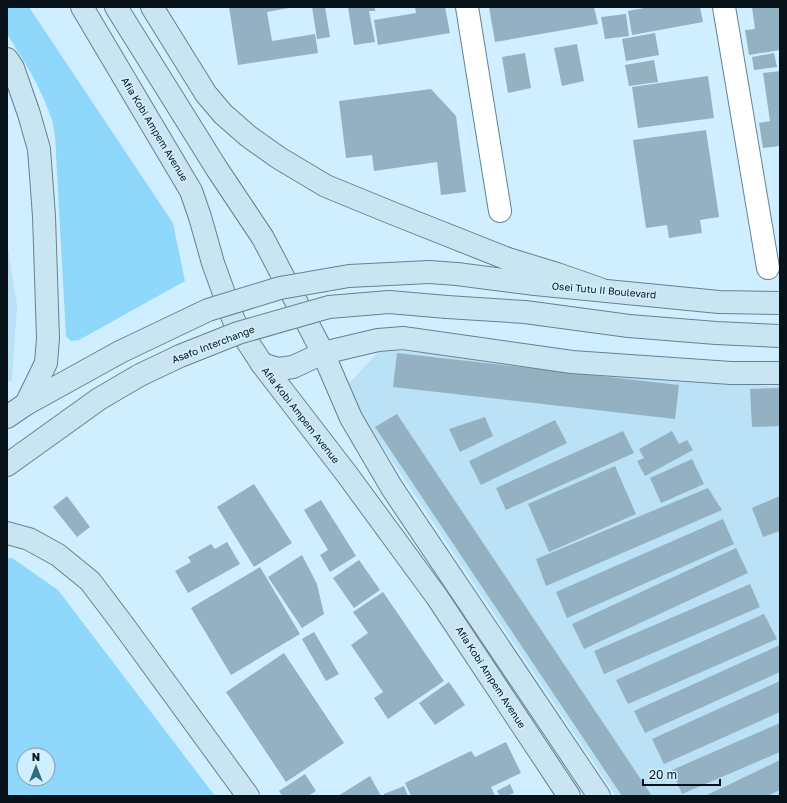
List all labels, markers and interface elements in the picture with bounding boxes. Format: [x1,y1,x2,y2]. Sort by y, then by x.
street label: Afia Kobi Ampem Avenue [119,75,191,183]
street label: Osei Tutu II Boulevard [551,279,657,301]
street label: Asafo Interchange [170,323,256,365]
street label: Afia Kobi Ampem Avenue [260,364,343,466]
street label: Afia Kobi Ampem Avenue [454,624,529,730]
north arrow [16,747,56,787]
text: N [32,750,40,763]
scale bar [643,761,720,787]
text: 20 m [649,767,677,782]

